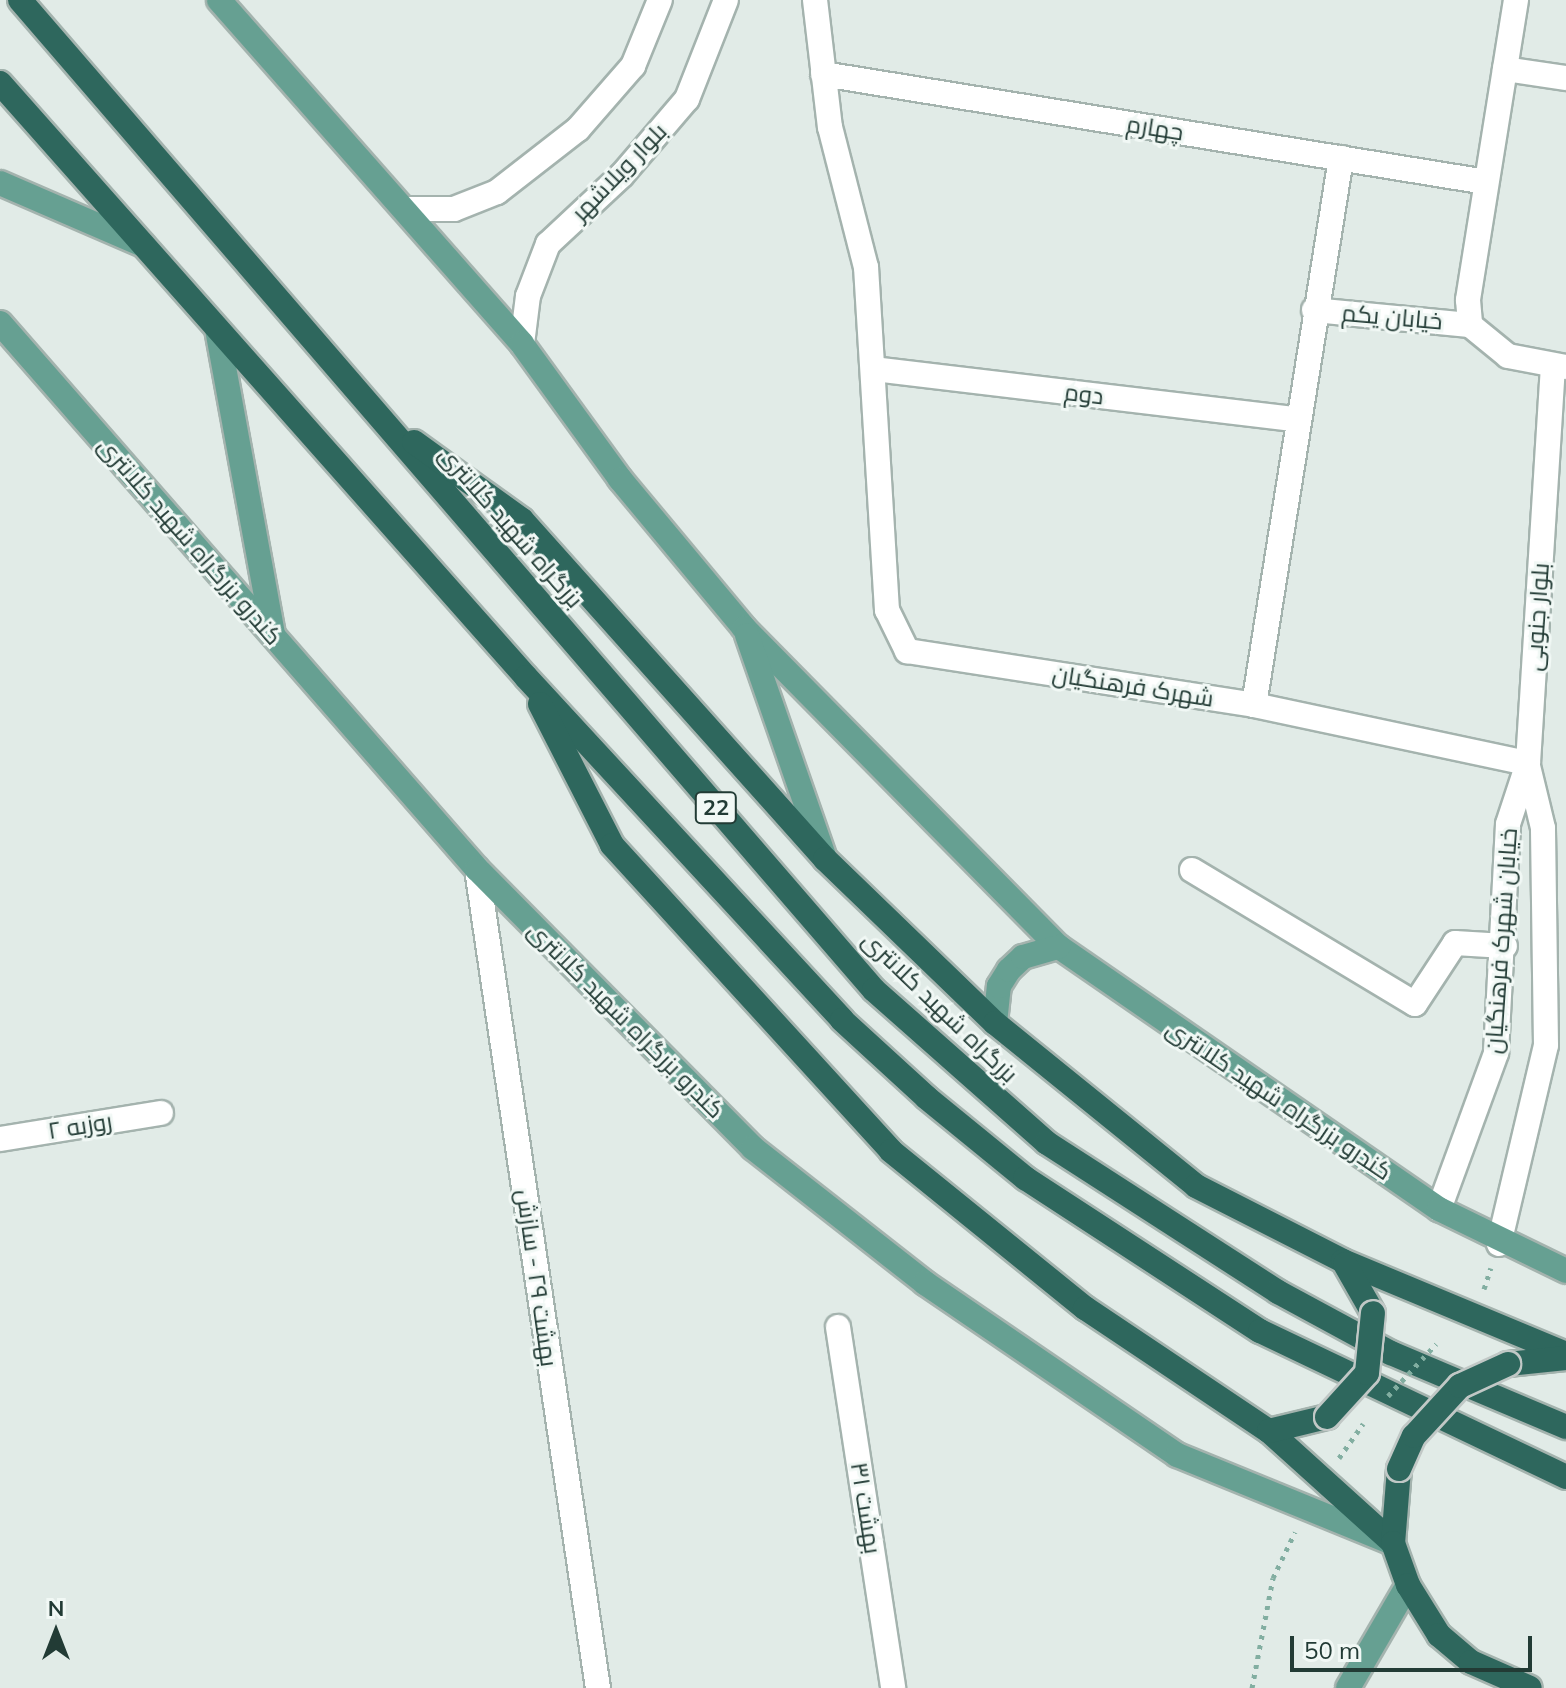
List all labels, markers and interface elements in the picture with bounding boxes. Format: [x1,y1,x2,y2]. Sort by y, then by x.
street label: چهارم [1124,109,1186,147]
street label: بلوار ویلاشهر [565,117,673,227]
street label: خیابان یکم [1340,298,1444,336]
street label: دوم [1063,377,1105,411]
street label: کندرو بزرگراه شهید کلانتری [92,431,288,651]
street label: بزرگراه شهید کلانتری [433,440,589,614]
street label: بلوار جنوبی [1519,562,1555,672]
street label: شهرک فرهنگیان [1050,659,1216,713]
road number: 22 [694,790,738,826]
street label: خیابان شهرک فرهنگیان [1479,827,1523,1055]
street label: کندرو بزرگراه شهید کلانتری [522,916,730,1124]
street label: بزرگراه شهید کلانتری [856,925,1024,1089]
street label: کندرو بزرگراه شهید کلانتری [1161,1014,1397,1186]
street label: ۲ روزبه [46,1107,114,1145]
street label: بهشت ۲۹ - سازش [510,1187,564,1369]
street label: بهشت ۳۱ [845,1460,887,1556]
north arrow [16,1592,96,1672]
text: N [48,1594,64,1622]
scale bar [1294,1620,1536,1670]
text: 50 m [1304,1635,1360,1665]

